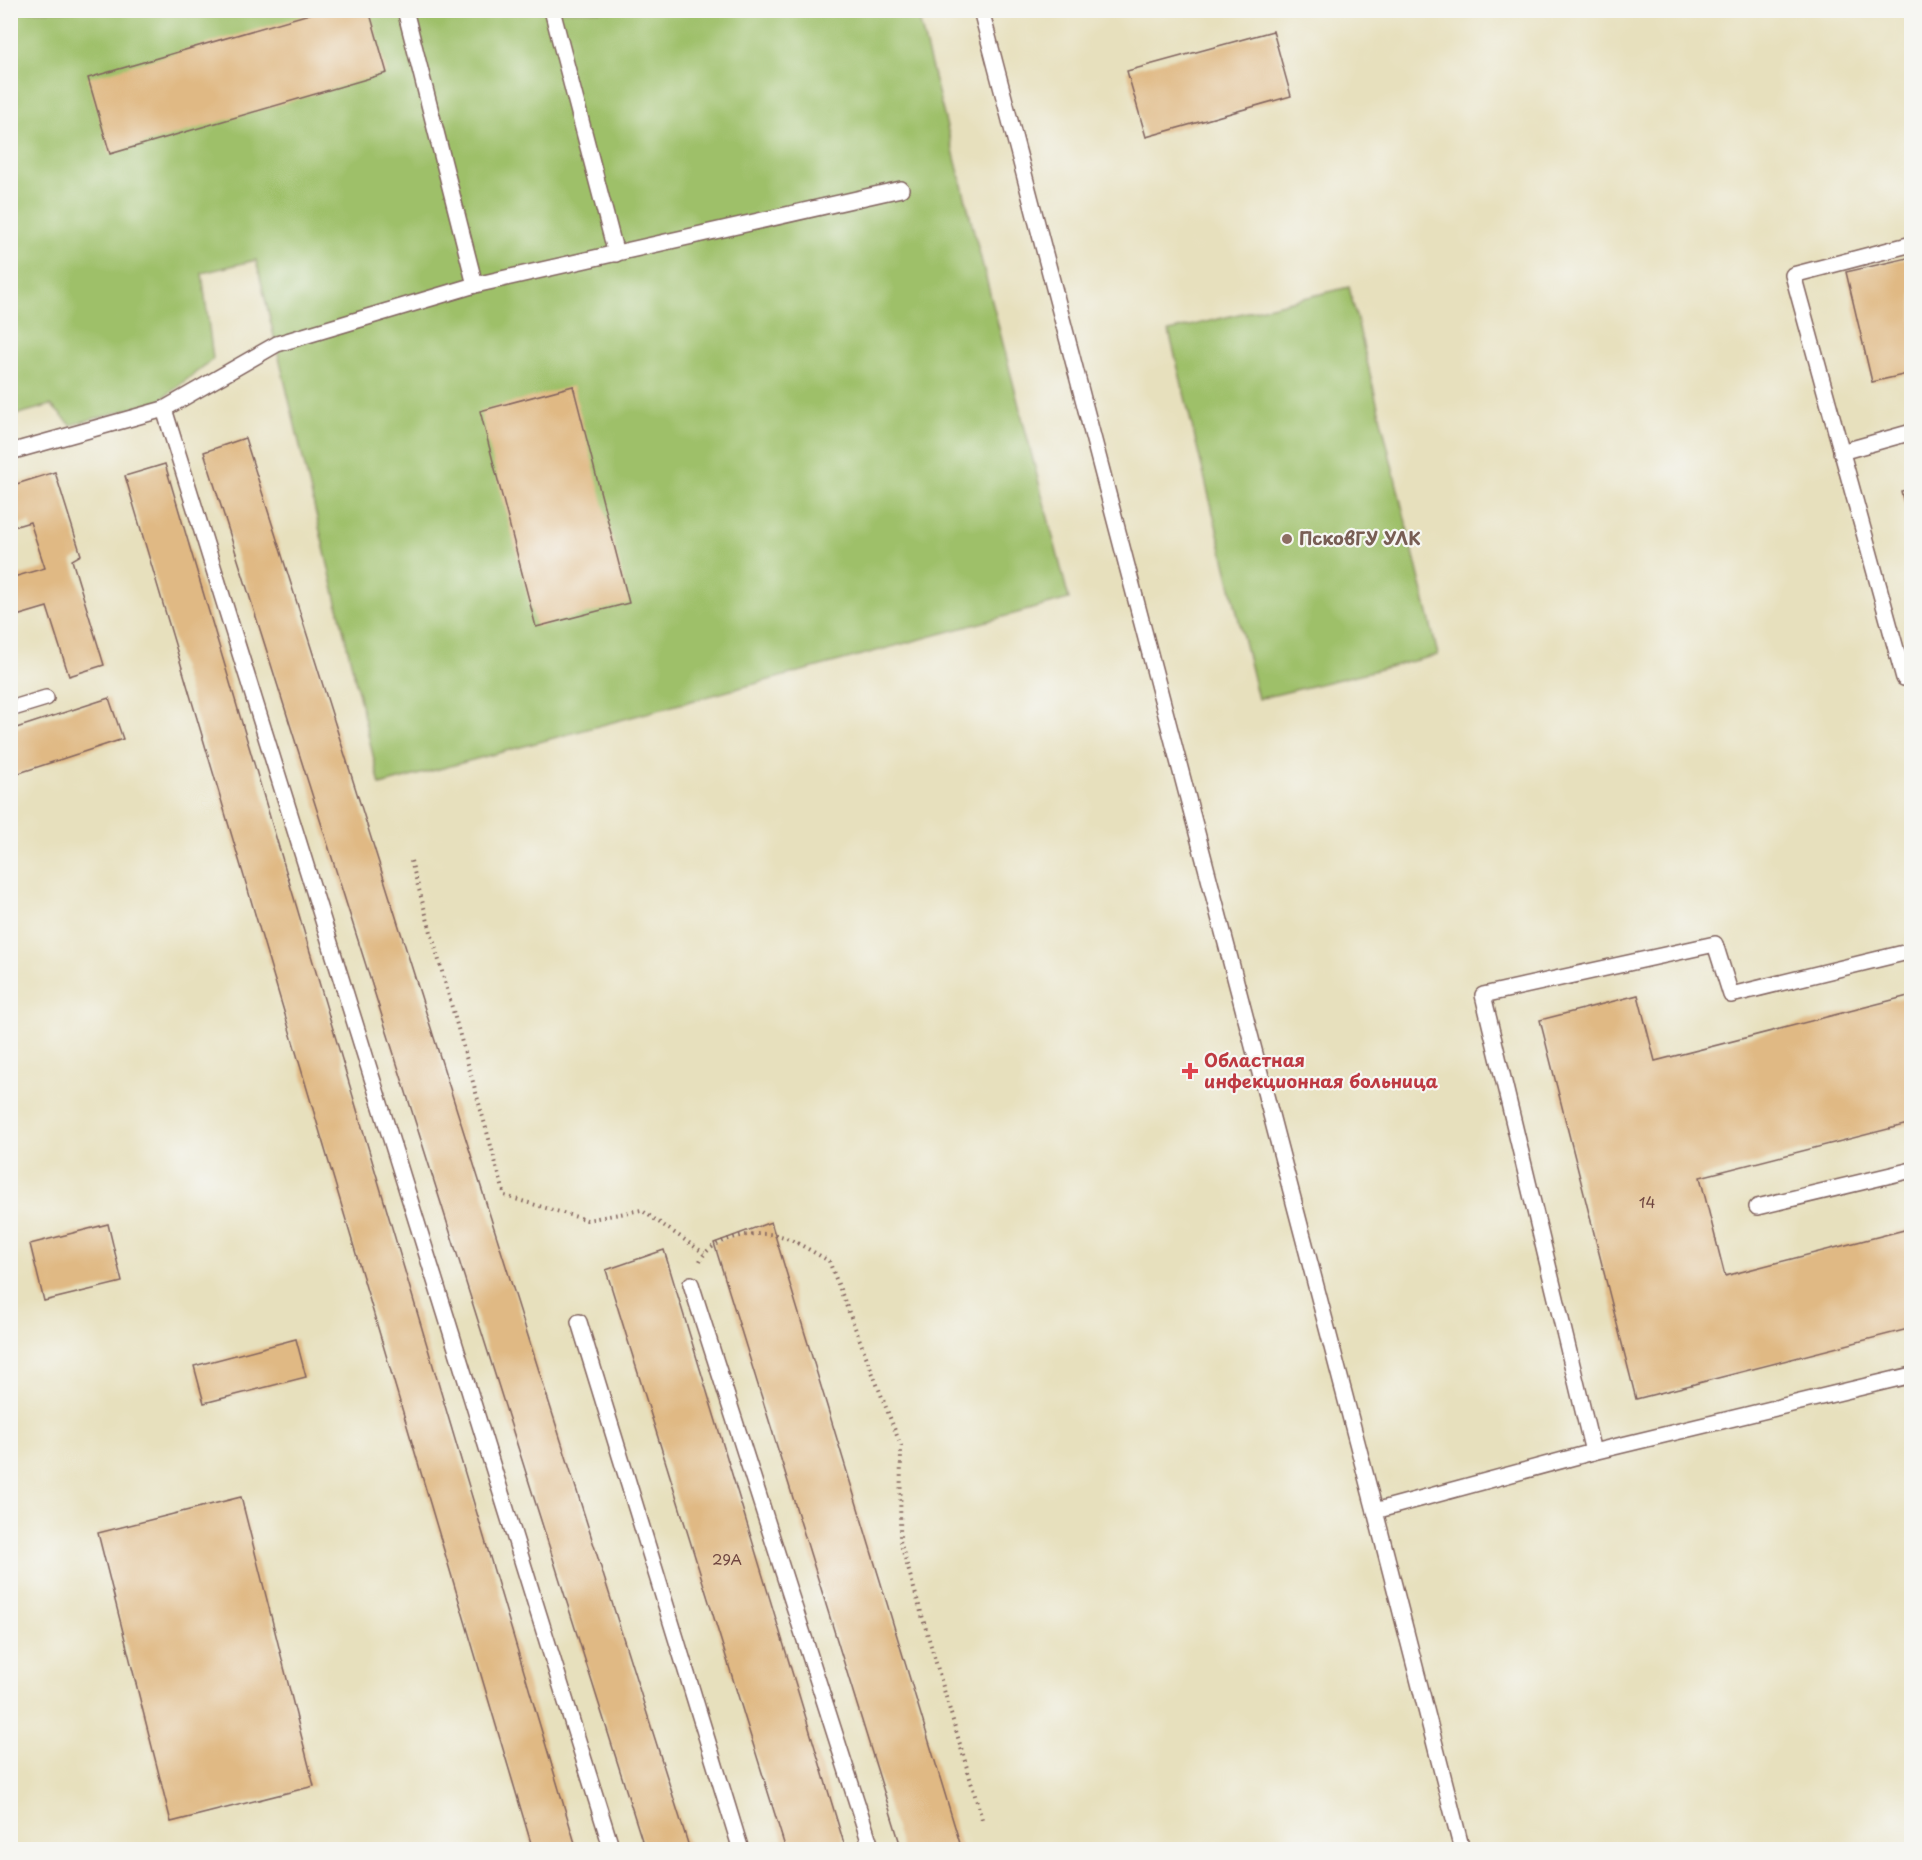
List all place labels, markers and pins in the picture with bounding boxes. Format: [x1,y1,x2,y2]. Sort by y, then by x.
place label: ПсковГУ УЛК [1299,524,1421,551]
marker: ПсковГУ УЛК [1280,532,1294,546]
place label: Областная инфекционная больница [1204,1046,1438,1094]
marker: Областная инфекционная больница [1181,1062,1199,1080]

